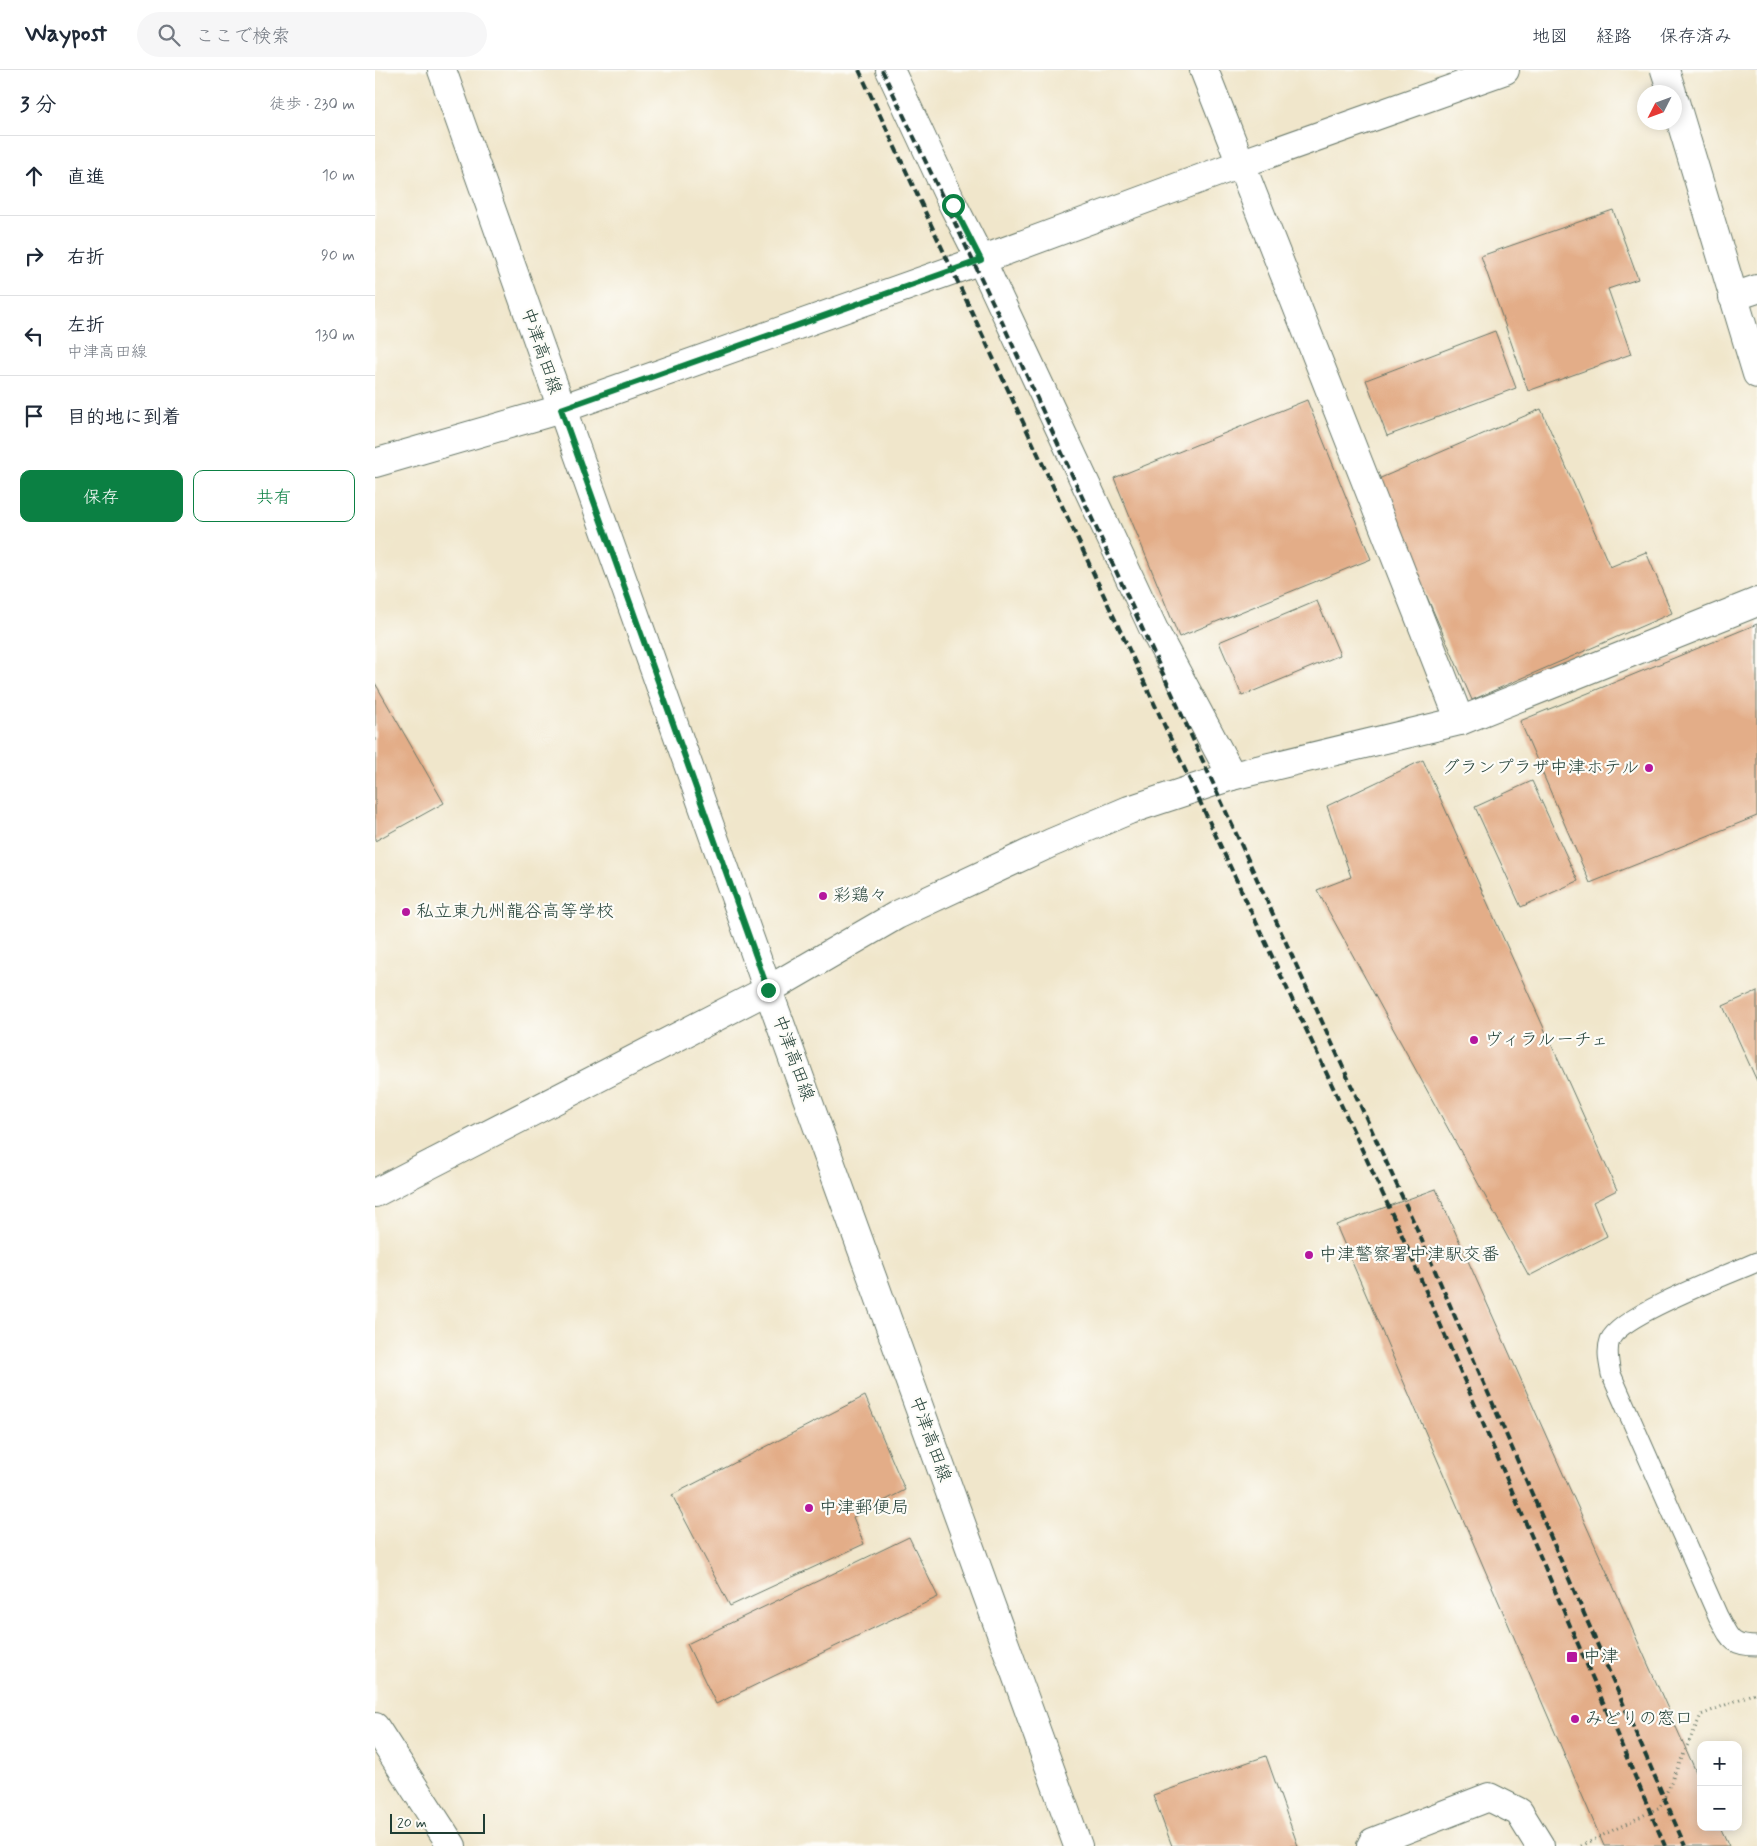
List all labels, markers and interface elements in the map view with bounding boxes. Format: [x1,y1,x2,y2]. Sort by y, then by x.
search box [137,12,487,57]
text: Waypost [25,19,107,50]
icon: search [155,21,183,49]
text: ここで検索 [195,24,290,49]
text: 地図 [1532,25,1568,49]
text: 経路 [1596,25,1632,49]
text: 保存済み [1660,25,1732,49]
north arrow [1637,85,1682,130]
text: 3 分 [20,91,56,119]
text: 徒歩 · 230 m [269,94,355,115]
icon: ahead [20,162,48,190]
text: 直進 [67,165,105,190]
text: 10 m [322,165,355,186]
route start [942,194,965,217]
icon: right [20,242,48,270]
text: 右折 [67,245,105,270]
text: 90 m [321,245,355,266]
street label: 中津高田線 [515,305,567,397]
text: 左折 [67,313,105,338]
icon: left [20,322,48,350]
text: 130 m [314,325,355,346]
text: 中津高田線 [67,342,147,363]
icon: arrive [20,402,48,430]
text: 目的地に到着 [67,405,181,430]
button: 保存 [20,470,183,522]
button: 共有 [193,470,355,522]
place label: グランプラザ中津ホテル [1442,756,1639,780]
marker: グランプラザ中津ホテル [1643,762,1655,774]
place label: 彩鶏々 [833,884,887,908]
marker: 彩鶏々 [817,890,829,902]
place label: 私立東九州龍谷高等学校 [416,900,614,924]
marker: 私立東九州龍谷高等学校 [400,906,412,918]
route end [757,979,780,1002]
street label: 中津高田線 [766,1012,820,1104]
place label: ヴィラルーチェ [1484,1028,1608,1052]
marker: ヴィラルーチェ [1468,1034,1480,1046]
place label: 中津警察署中津駅交番 [1319,1243,1499,1267]
marker: 中津警察署中津駅交番 [1303,1249,1315,1261]
street label: 中津高田線 [903,1393,957,1485]
place label: 中津郵便局 [819,1496,909,1520]
marker: 中津郵便局 [803,1502,815,1514]
place label: 中津 [1583,1645,1619,1669]
marker: 中津 [1565,1650,1579,1664]
place label: みどりの窓口 [1585,1707,1693,1731]
marker: みどりの窓口 [1569,1713,1581,1725]
map controls [1697,1741,1742,1831]
button: + [1697,1741,1742,1786]
button: − [1697,1786,1742,1831]
scale bar [390,1811,485,1834]
text: 20 m [397,1814,427,1832]

